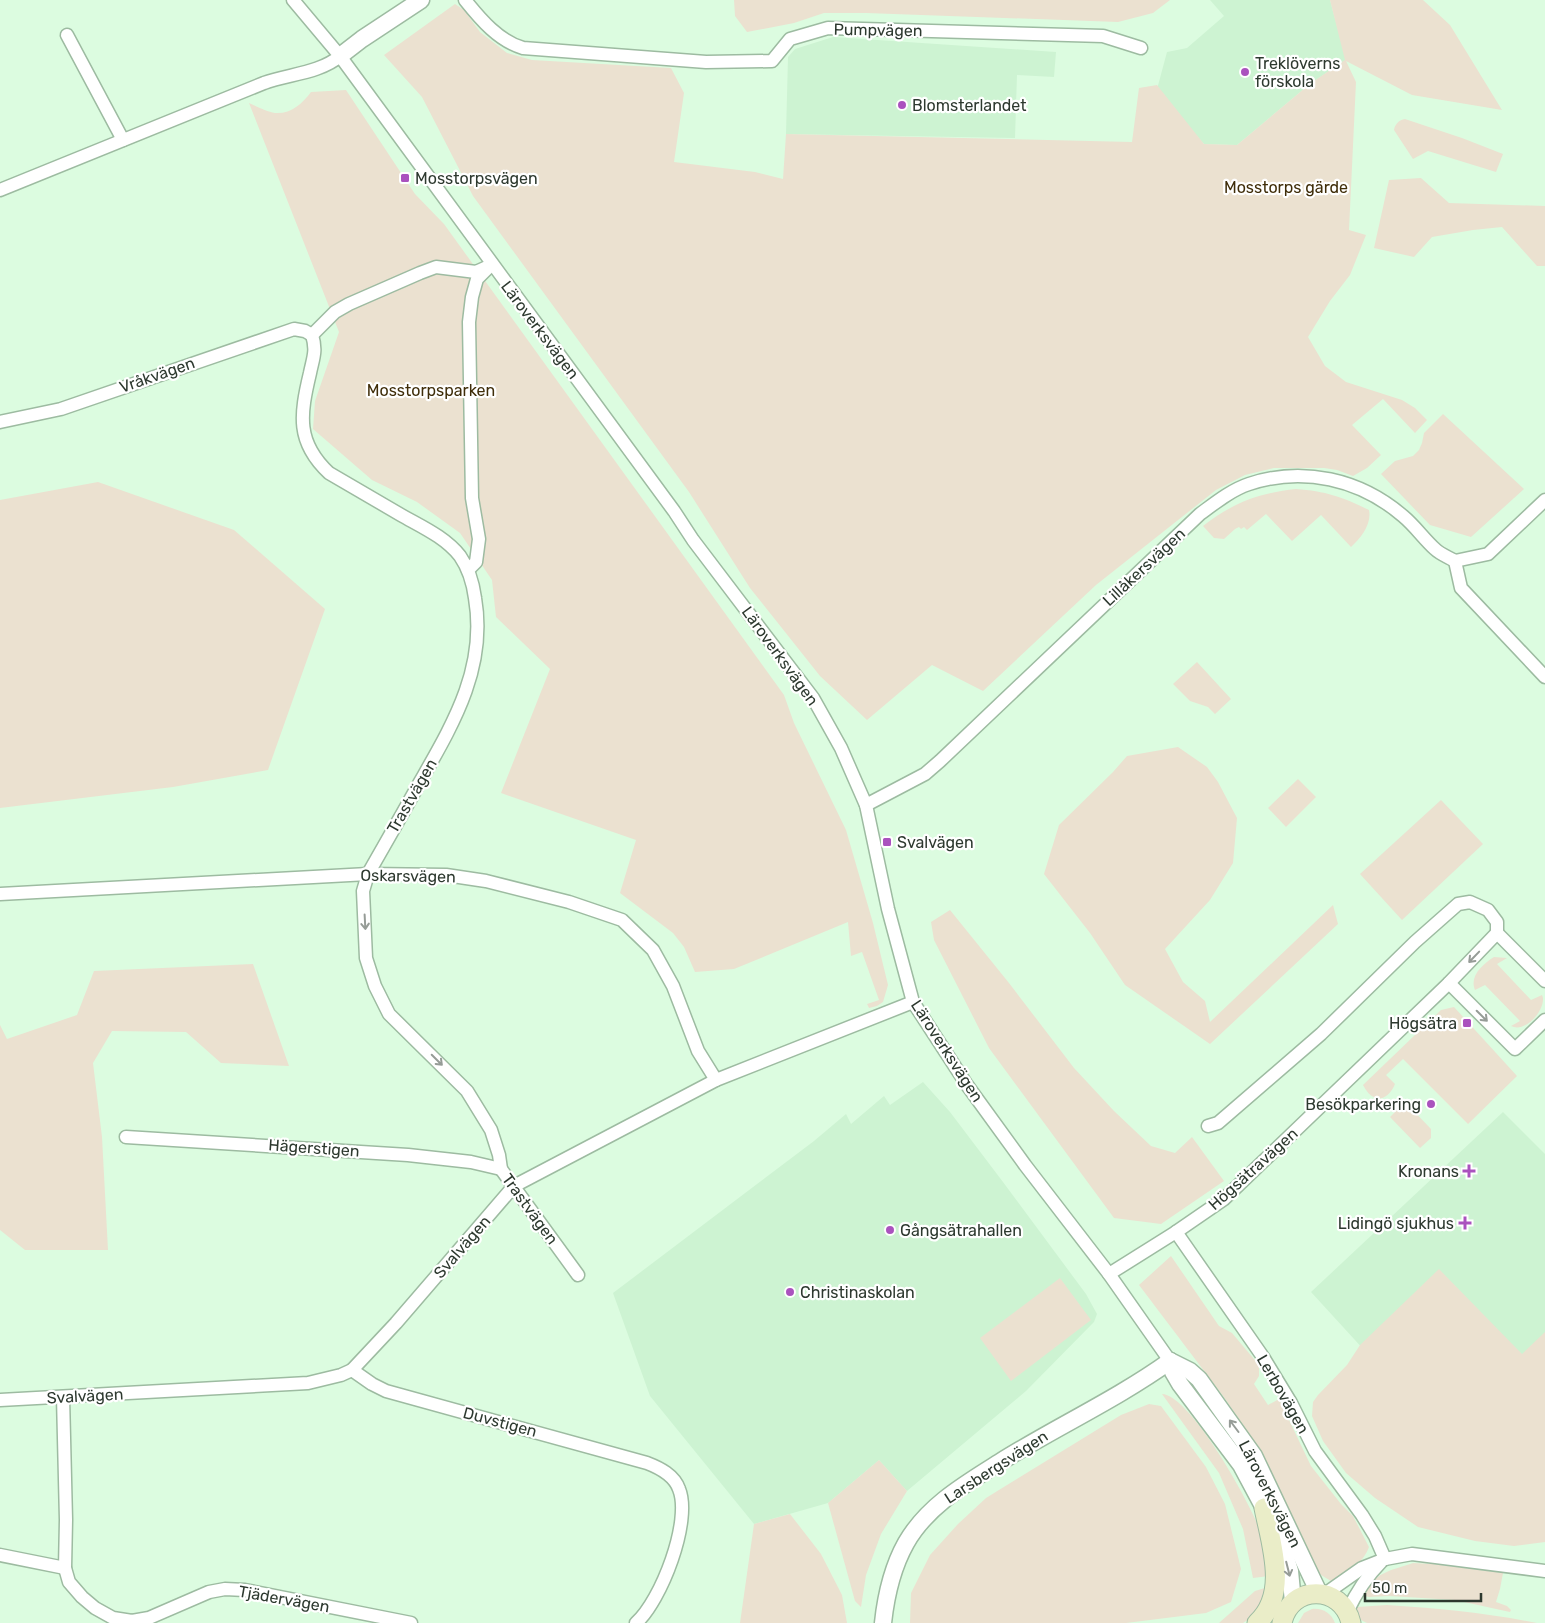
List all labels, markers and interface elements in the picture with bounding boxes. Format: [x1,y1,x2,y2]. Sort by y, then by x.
street label: Pumpvägen [833,20,923,40]
place label: Treklöverns förskola [1255,54,1340,91]
marker: Treklöverns förskola [1239,66,1251,78]
place label: Blomsterlandet [912,96,1027,115]
marker: Blomsterlandet [896,99,908,111]
place label: Mosstorpsvägen [415,169,538,188]
marker: Mosstorpsvägen [399,172,411,184]
park label: Mosstorps gärde [1224,178,1348,197]
street label: Läroverksvägen [497,277,583,383]
street label: Vråkvägen [117,353,197,397]
park label: Mosstorpsparken [367,381,495,400]
street label: Lillåkersvägen [1099,524,1189,610]
street label: Läroverksvägen [738,603,822,709]
street label: Trastvägen [383,755,441,837]
place label: Svalvägen [897,833,974,852]
marker: Svalvägen [881,836,893,848]
street label: Oskarsvägen [360,866,456,886]
one-way arrow [360,914,369,930]
one-way arrow [1468,951,1480,964]
street label: Läroverksvägen [907,996,987,1106]
one-way arrow [1475,1010,1488,1022]
place label: Högsätra [1389,1014,1457,1033]
marker: Högsätra [1461,1017,1473,1029]
one-way arrow [431,1054,443,1066]
place label: Besökparkering [1305,1095,1421,1114]
marker: Besökparkering [1425,1098,1437,1110]
street label: Högsätravägen [1204,1124,1302,1214]
street label: Hägerstigen [268,1135,360,1161]
place label: Kronans [1398,1162,1459,1181]
marker: Kronans [1463,1165,1475,1177]
street label: Trastvägen [498,1170,562,1248]
street label: Svalvägen [430,1212,494,1282]
place label: Lidingö sjukhus [1338,1214,1454,1233]
marker: Lidingö sjukhus [1458,1216,1472,1230]
place label: Gångsätrahallen [900,1221,1022,1240]
marker: Gångsätrahallen [884,1224,896,1236]
place label: Christinaskolan [800,1283,915,1302]
marker: Christinaskolan [784,1286,796,1298]
street label: Lerbovägen [1253,1351,1313,1437]
street label: Svalvägen [46,1385,124,1407]
street label: Duvstigen [461,1403,539,1441]
one-way arrow [1228,1420,1239,1433]
street label: Larsbergsvägen [941,1426,1051,1508]
street label: Läroverksvägen [1235,1437,1305,1551]
one-way arrow [1284,1560,1294,1576]
scale bar [1365,1570,1481,1602]
text: 50 m [1372,1579,1407,1597]
street label: Tjädervägen [237,1582,331,1616]

